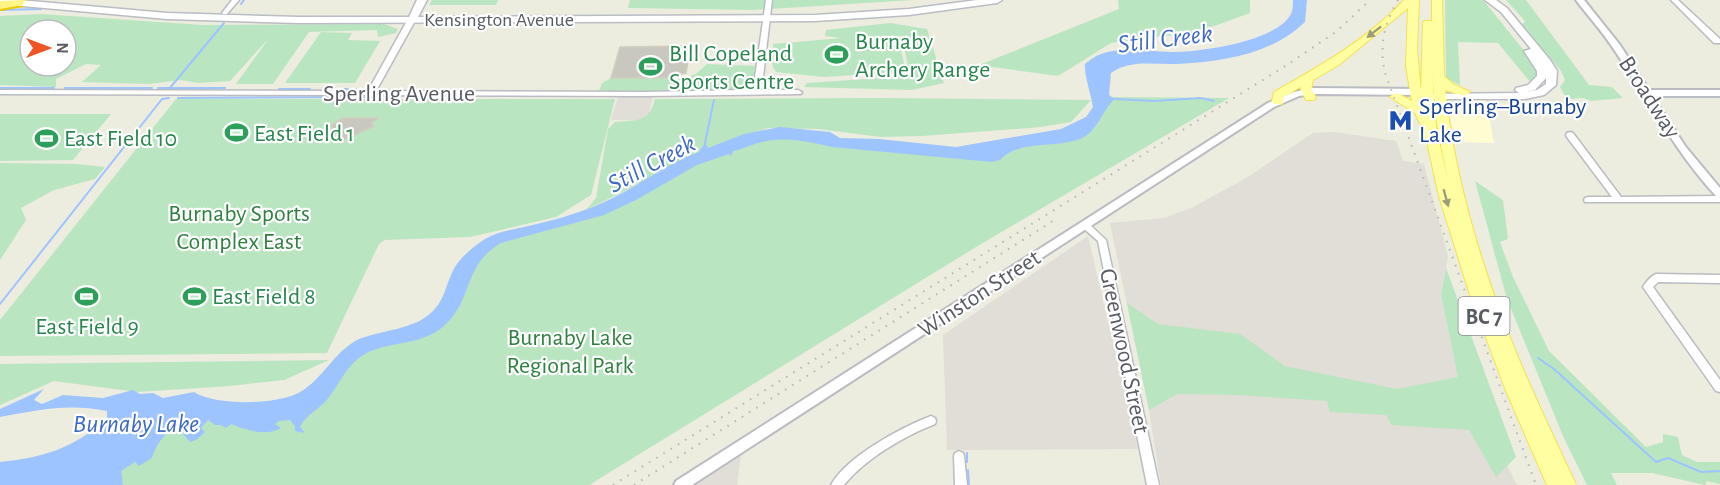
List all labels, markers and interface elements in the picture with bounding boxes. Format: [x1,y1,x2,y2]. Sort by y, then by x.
street label: Kensington Avenue [424,10,574,30]
north arrow [18,18,78,78]
water label: Still Creek [1116,20,1214,58]
one-way arrow [1366,25,1382,38]
place label: Burnaby Archery Range [855,30,990,82]
text: N [54,42,70,54]
place label: Bill Copeland Sports Centre [669,42,794,94]
sports icon: Burnaby Archery Range [824,42,850,68]
street label: Broadway [1614,52,1684,143]
sports icon: Bill Copeland Sports Centre [638,54,664,80]
street label: Sperling Avenue [323,82,475,106]
place label: Sperling–Burnaby Lake [1419,95,1586,147]
metro station icon: Sperling–Burnaby Lake [1388,107,1414,133]
sports icon: East Field 1 [223,120,249,146]
place label: East Field 1 [254,122,355,146]
sports icon: East Field 10 [33,125,59,151]
place label: East Field 10 [64,127,177,151]
water label: Still Creek [603,130,700,198]
one-way arrow [1442,189,1451,207]
park label: Burnaby Sports Complex East [168,202,310,254]
street label: Winston Street [914,245,1045,342]
street label: Greenwood Street [1095,267,1153,436]
sports icon: East Field 9 [74,283,100,309]
sports icon: East Field 8 [181,283,207,309]
place label: East Field 8 [212,285,316,309]
road number: BC 7 [1458,297,1510,335]
place label: East Field 9 [35,315,139,339]
park label: Burnaby Lake Regional Park [506,326,634,378]
water label: Burnaby Lake [73,411,199,437]

